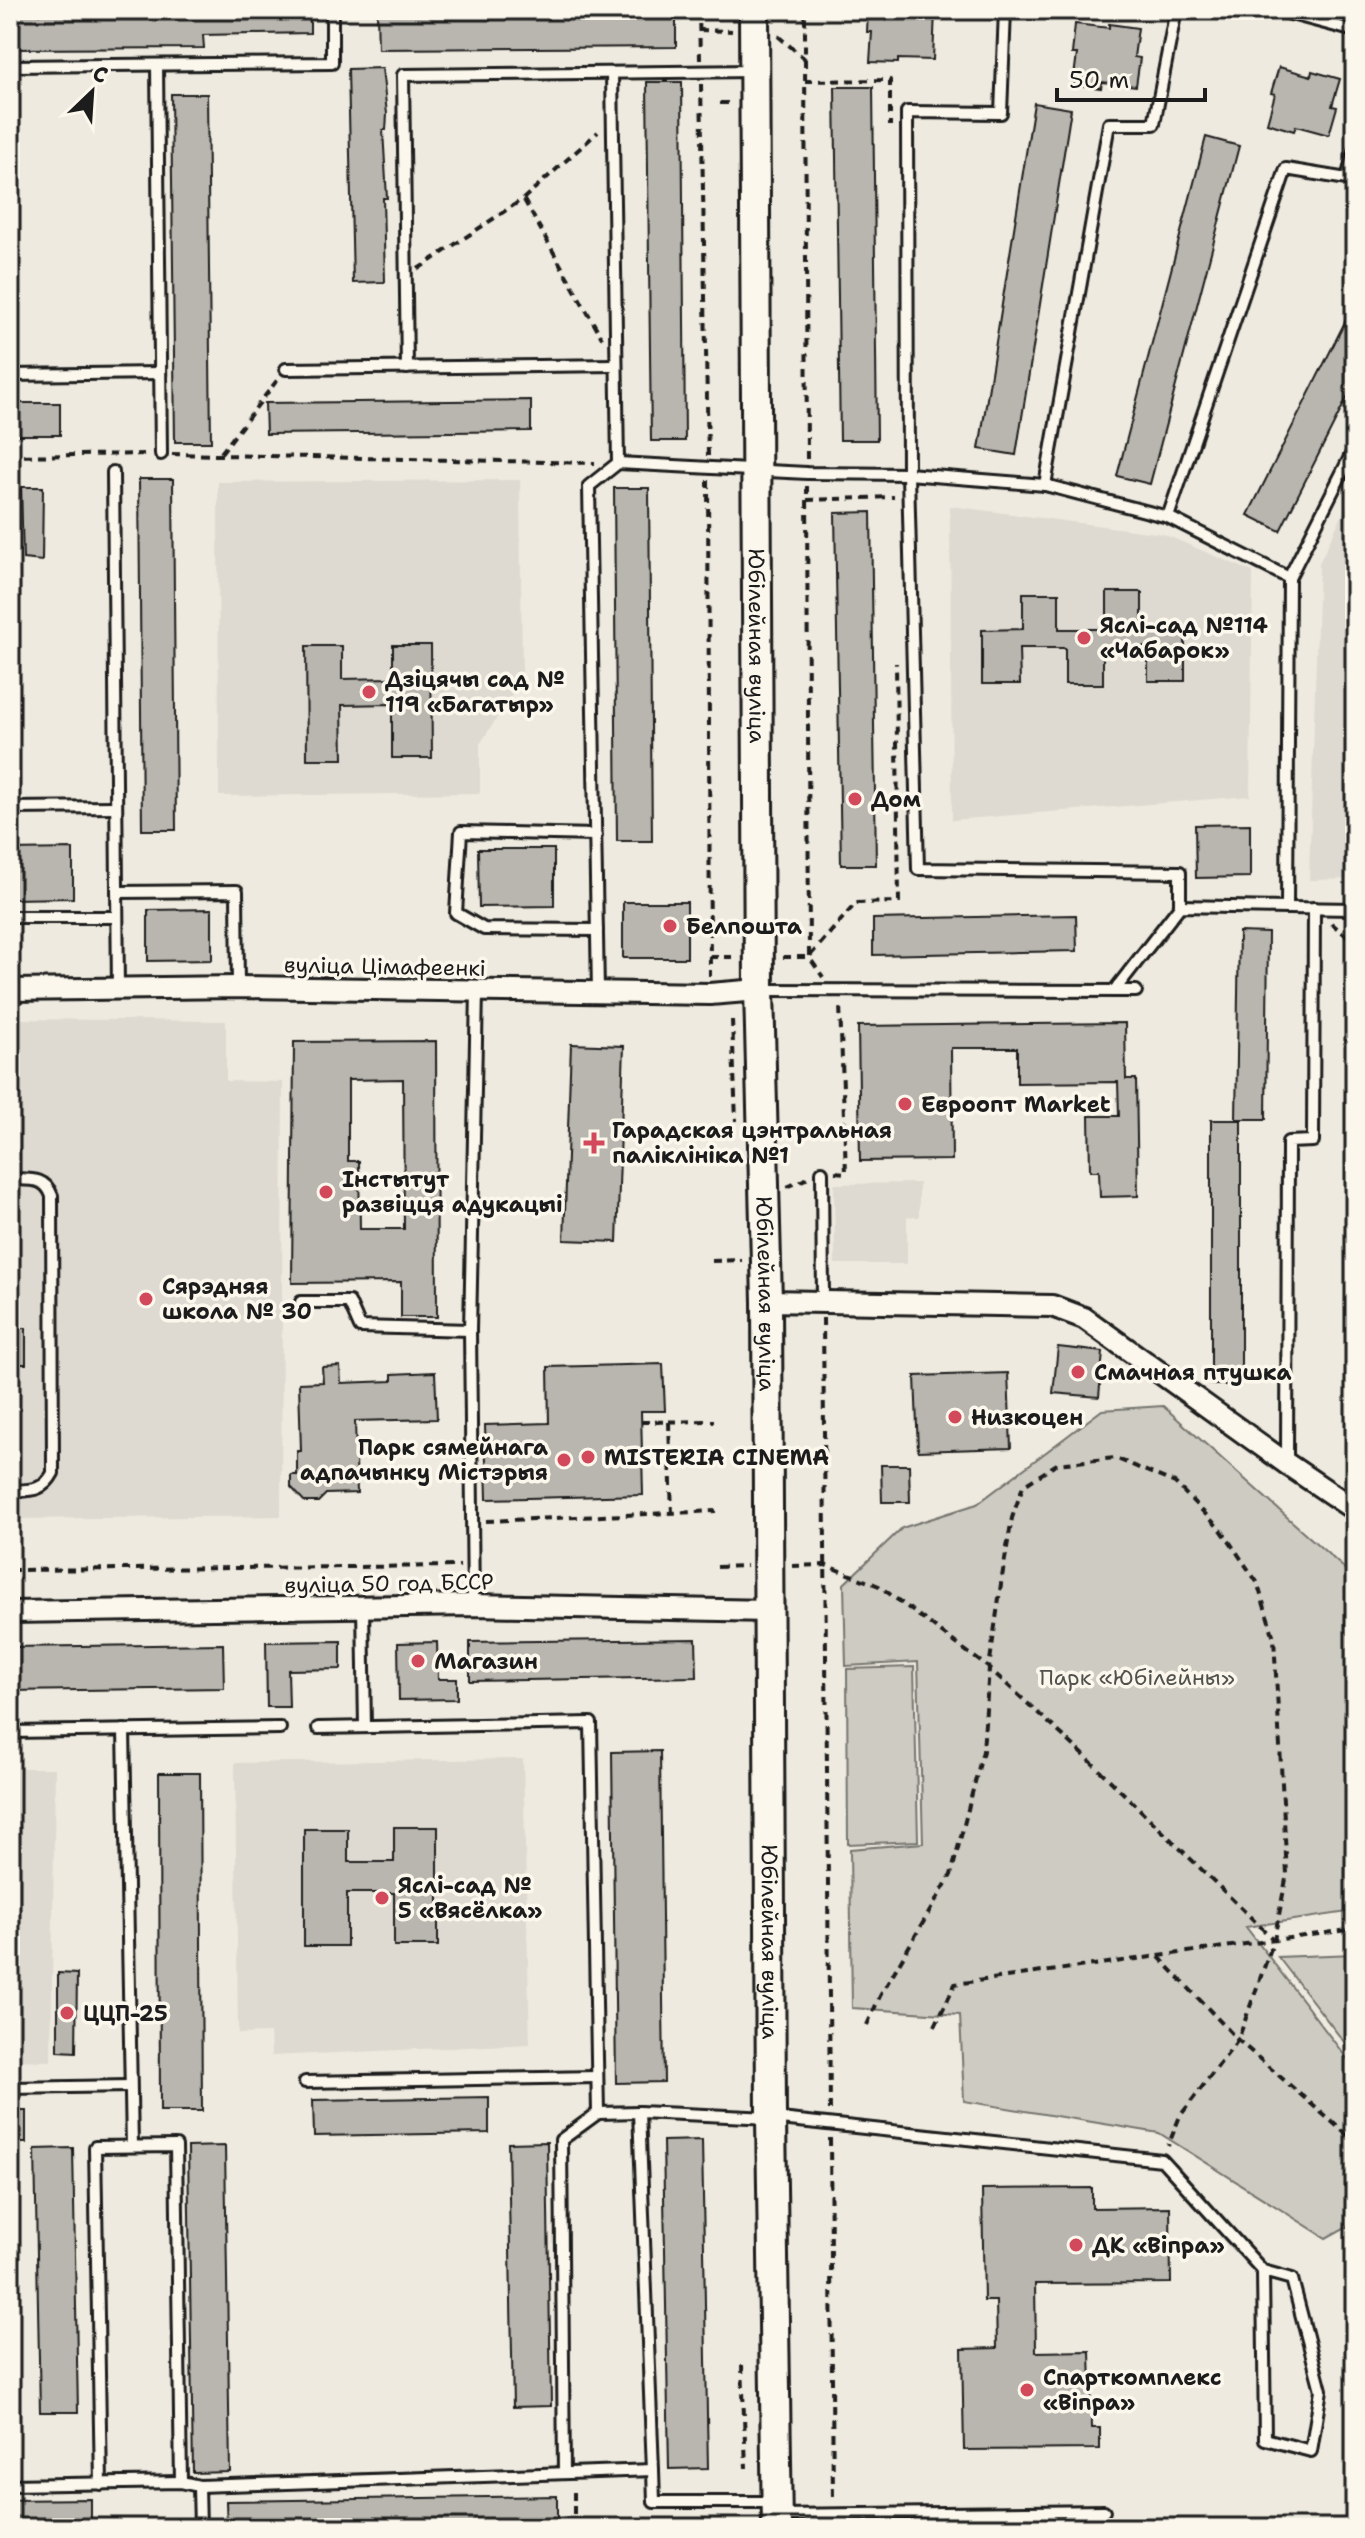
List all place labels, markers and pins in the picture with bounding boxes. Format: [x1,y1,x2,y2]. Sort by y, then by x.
place label: Яслі-сад №114 «Чабарок» [1100,611,1268,665]
marker: Яслі-сад №114 «Чабарок» [1075,629,1093,647]
place label: Дзіцячы сад № 119 «Багатыр» [385,665,565,719]
marker: Дзіцячы сад № 119 «Багатыр» [360,683,378,701]
place label: Дом [871,785,921,814]
marker: Дом [846,790,864,808]
place label: Белпошта [686,912,802,941]
marker: Белпошта [661,917,679,935]
place label: Евроопт Market [921,1090,1111,1119]
marker: Евроопт Market [896,1095,914,1113]
place label: Гарадская цэнтральная паліклініка №1 [612,1116,892,1170]
marker: Гарадская цэнтральная паліклініка №1 [583,1132,605,1154]
place label: Інстытут развіцця адукацыі [342,1165,563,1219]
marker: Інстытут развіцця адукацыі [317,1183,335,1201]
place label: Сярэдняя школа № 30 [162,1272,312,1326]
marker: Сярэдняя школа № 30 [137,1290,155,1308]
place label: Смачная птушка [1094,1358,1292,1387]
marker: Смачная птушка [1069,1363,1087,1381]
place label: Низкоцен [971,1403,1083,1432]
marker: Низкоцен [946,1408,964,1426]
place label: Парк сямейнага адпачынку Містэрыя [300,1433,548,1487]
place label: MISTERIA CINEMA [604,1443,829,1472]
marker: MISTERIA CINEMA [579,1448,597,1466]
marker: Парк сямейнага адпачынку Містэрыя [555,1451,573,1469]
place label: Магазин [434,1647,538,1676]
marker: Магазин [409,1652,427,1670]
place label: Яслі-сад № 5 «Вясёлка» [398,1871,542,1925]
marker: Яслі-сад № 5 «Вясёлка» [373,1889,391,1907]
place label: ЦЦП-25 [83,1999,168,2028]
marker: ЦЦП-25 [58,2004,76,2022]
place label: ДК «Віпра» [1092,2231,1225,2260]
marker: ДК «Віпра» [1067,2236,1085,2254]
place label: Спарткомплекс «Віпра» [1043,2363,1222,2417]
marker: Спарткомплекс «Віпра» [1018,2381,1036,2399]

